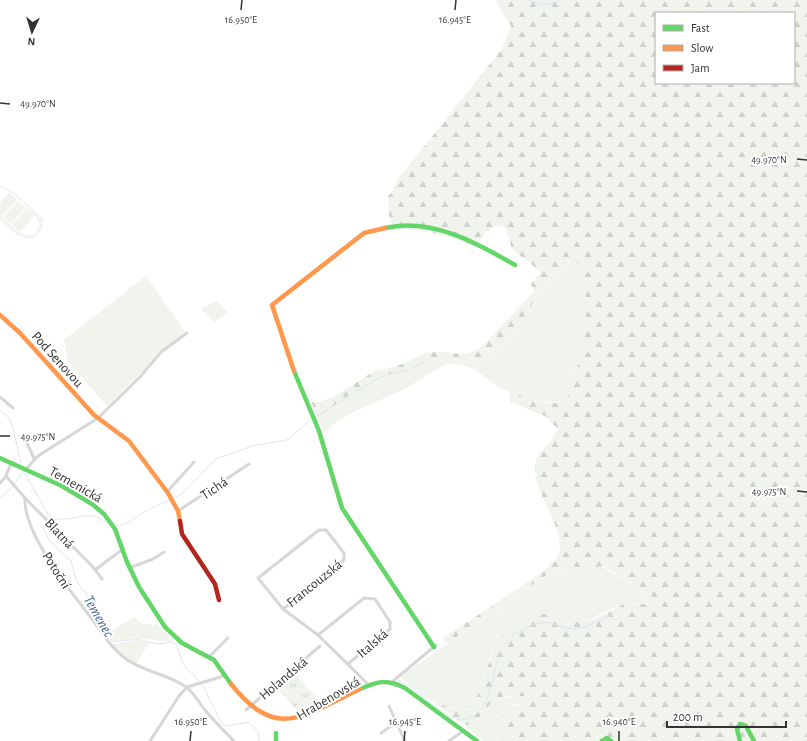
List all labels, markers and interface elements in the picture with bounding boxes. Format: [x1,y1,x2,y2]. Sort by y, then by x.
north arrow [12,12,52,52]
legend [655,12,795,84]
text: 16.950°E [225,15,257,25]
text: 16.945°E [439,15,471,25]
text: Fast [691,22,710,34]
text: N [27,36,36,47]
text: Slow [691,42,713,54]
text: Jam [691,62,710,74]
text: 49.970°N [20,99,56,109]
text: 49.970°N [751,155,787,165]
street label: Pod Senovou [29,329,86,390]
text: 49.975°N [21,432,55,442]
street label: Temenická [47,464,105,506]
street label: Tichá [198,475,231,503]
text: 49.975°N [752,487,786,497]
street label: Blatná [42,516,77,552]
street label: Potoční [39,550,73,592]
street label: Francouzská [284,557,345,610]
water label: Temenec [81,593,117,641]
street label: Italská [355,626,391,661]
street label: Holandská [257,654,311,703]
street label: Hrabenovská [294,674,363,723]
scale bar [667,703,786,729]
text: 200 m [673,711,703,723]
text: 16.950°E [175,717,207,727]
text: 16.945°E [389,717,421,727]
text: 16.940°E [603,717,636,727]

